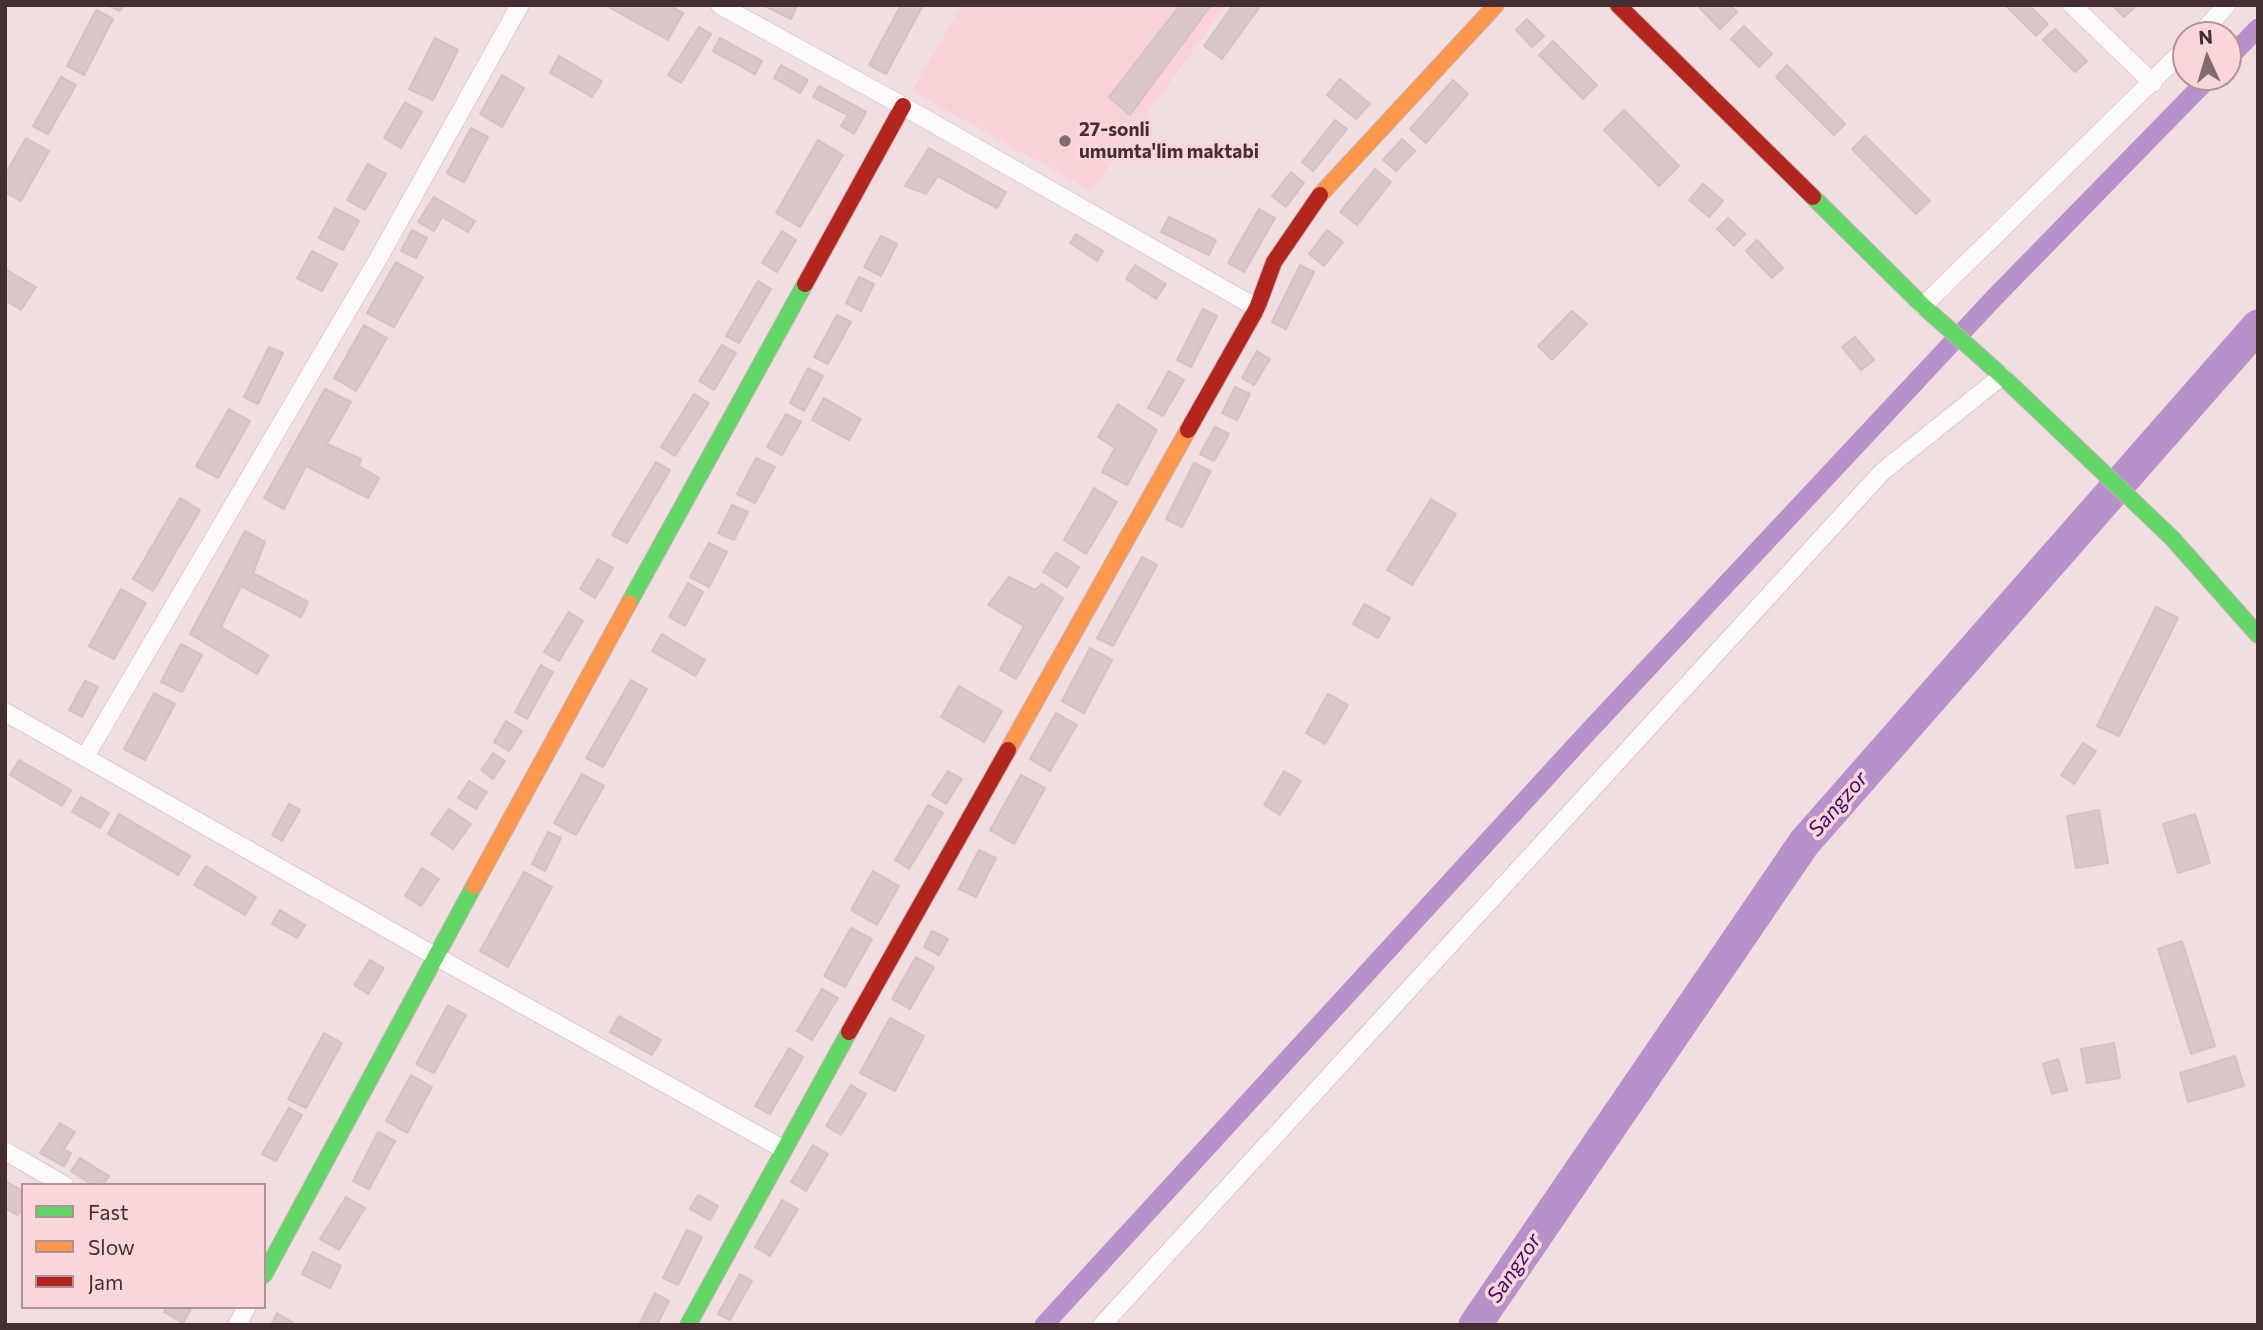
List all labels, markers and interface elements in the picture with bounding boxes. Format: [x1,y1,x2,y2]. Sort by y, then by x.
north arrow [2172,21,2242,91]
text: N [2198,25,2214,49]
place label: 27-sonli umumta'lim maktabi [1079,119,1259,163]
marker: 27-sonli umumta'lim maktabi [1057,133,1073,149]
water label: Sangzor [1803,766,1873,842]
legend [21,1183,266,1309]
text: Fast [88,1199,129,1224]
water label: Sangzor [1482,1229,1546,1307]
text: Slow [88,1234,135,1259]
text: Jam [88,1269,123,1294]

